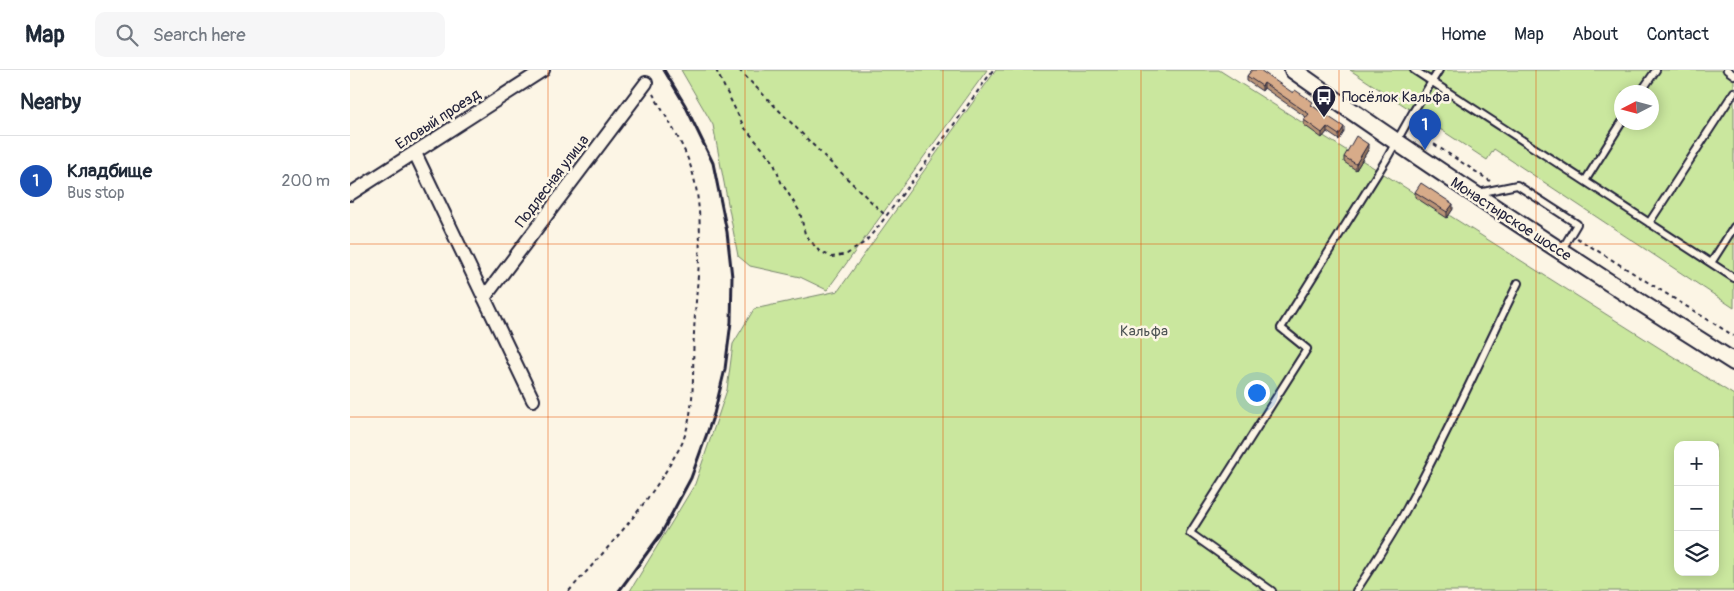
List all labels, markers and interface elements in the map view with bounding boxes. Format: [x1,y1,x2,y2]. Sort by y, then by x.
search box [95,12,445,57]
text: Map [25,20,65,49]
icon: search [113,21,141,49]
text: Search here [153,23,246,47]
text: Home [1441,23,1486,46]
text: Map [1514,23,1544,46]
text: About [1572,23,1618,46]
text: Contact [1646,23,1709,46]
bus stop icon: Посёлок Кальфа [1311,84,1337,118]
street label: Еловый проезд [392,85,484,154]
north arrow [1614,85,1659,130]
place label: Посёлок Кальфа [1342,88,1450,107]
text: Nearby [20,89,81,116]
pin: 1 [1409,109,1441,150]
street label: Подлесная улица [511,131,593,231]
text: Кладбище [67,159,152,183]
text: 1 [33,171,39,191]
text: 200 m [282,171,330,191]
street label: Монастырское шоссе [1447,173,1575,266]
text: Bus stop [67,183,125,203]
park label: Кальфа [1120,322,1168,341]
your location [1244,380,1270,406]
map controls [1674,441,1719,576]
button: + [1674,441,1719,486]
button: − [1674,486,1719,531]
button: layers [1674,531,1719,576]

